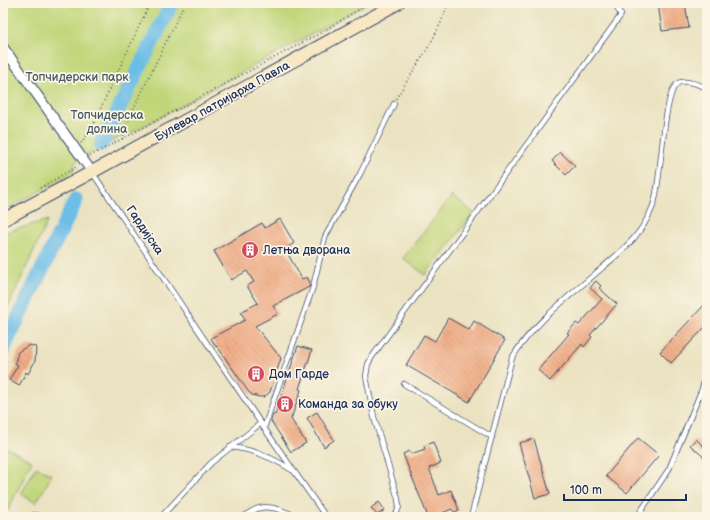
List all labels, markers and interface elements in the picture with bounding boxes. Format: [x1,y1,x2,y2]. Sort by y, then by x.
street label: Булевар патријарха Павла [152,58,292,145]
park label: Топчидерски парк [25,70,129,85]
park label: Топчидерска долина [71,108,144,137]
street label: Гардијска [123,203,166,258]
building icon: Летња дворана [240,240,260,260]
place label: Летња дворана [262,243,350,258]
building icon: Дом Гарде [246,364,266,384]
place label: Дом Гарде [269,367,329,382]
building icon: Команда за обуку [275,394,295,414]
place label: Команда за обуку [298,397,398,412]
scale bar [564,476,686,502]
text: 100 m [570,483,602,498]

